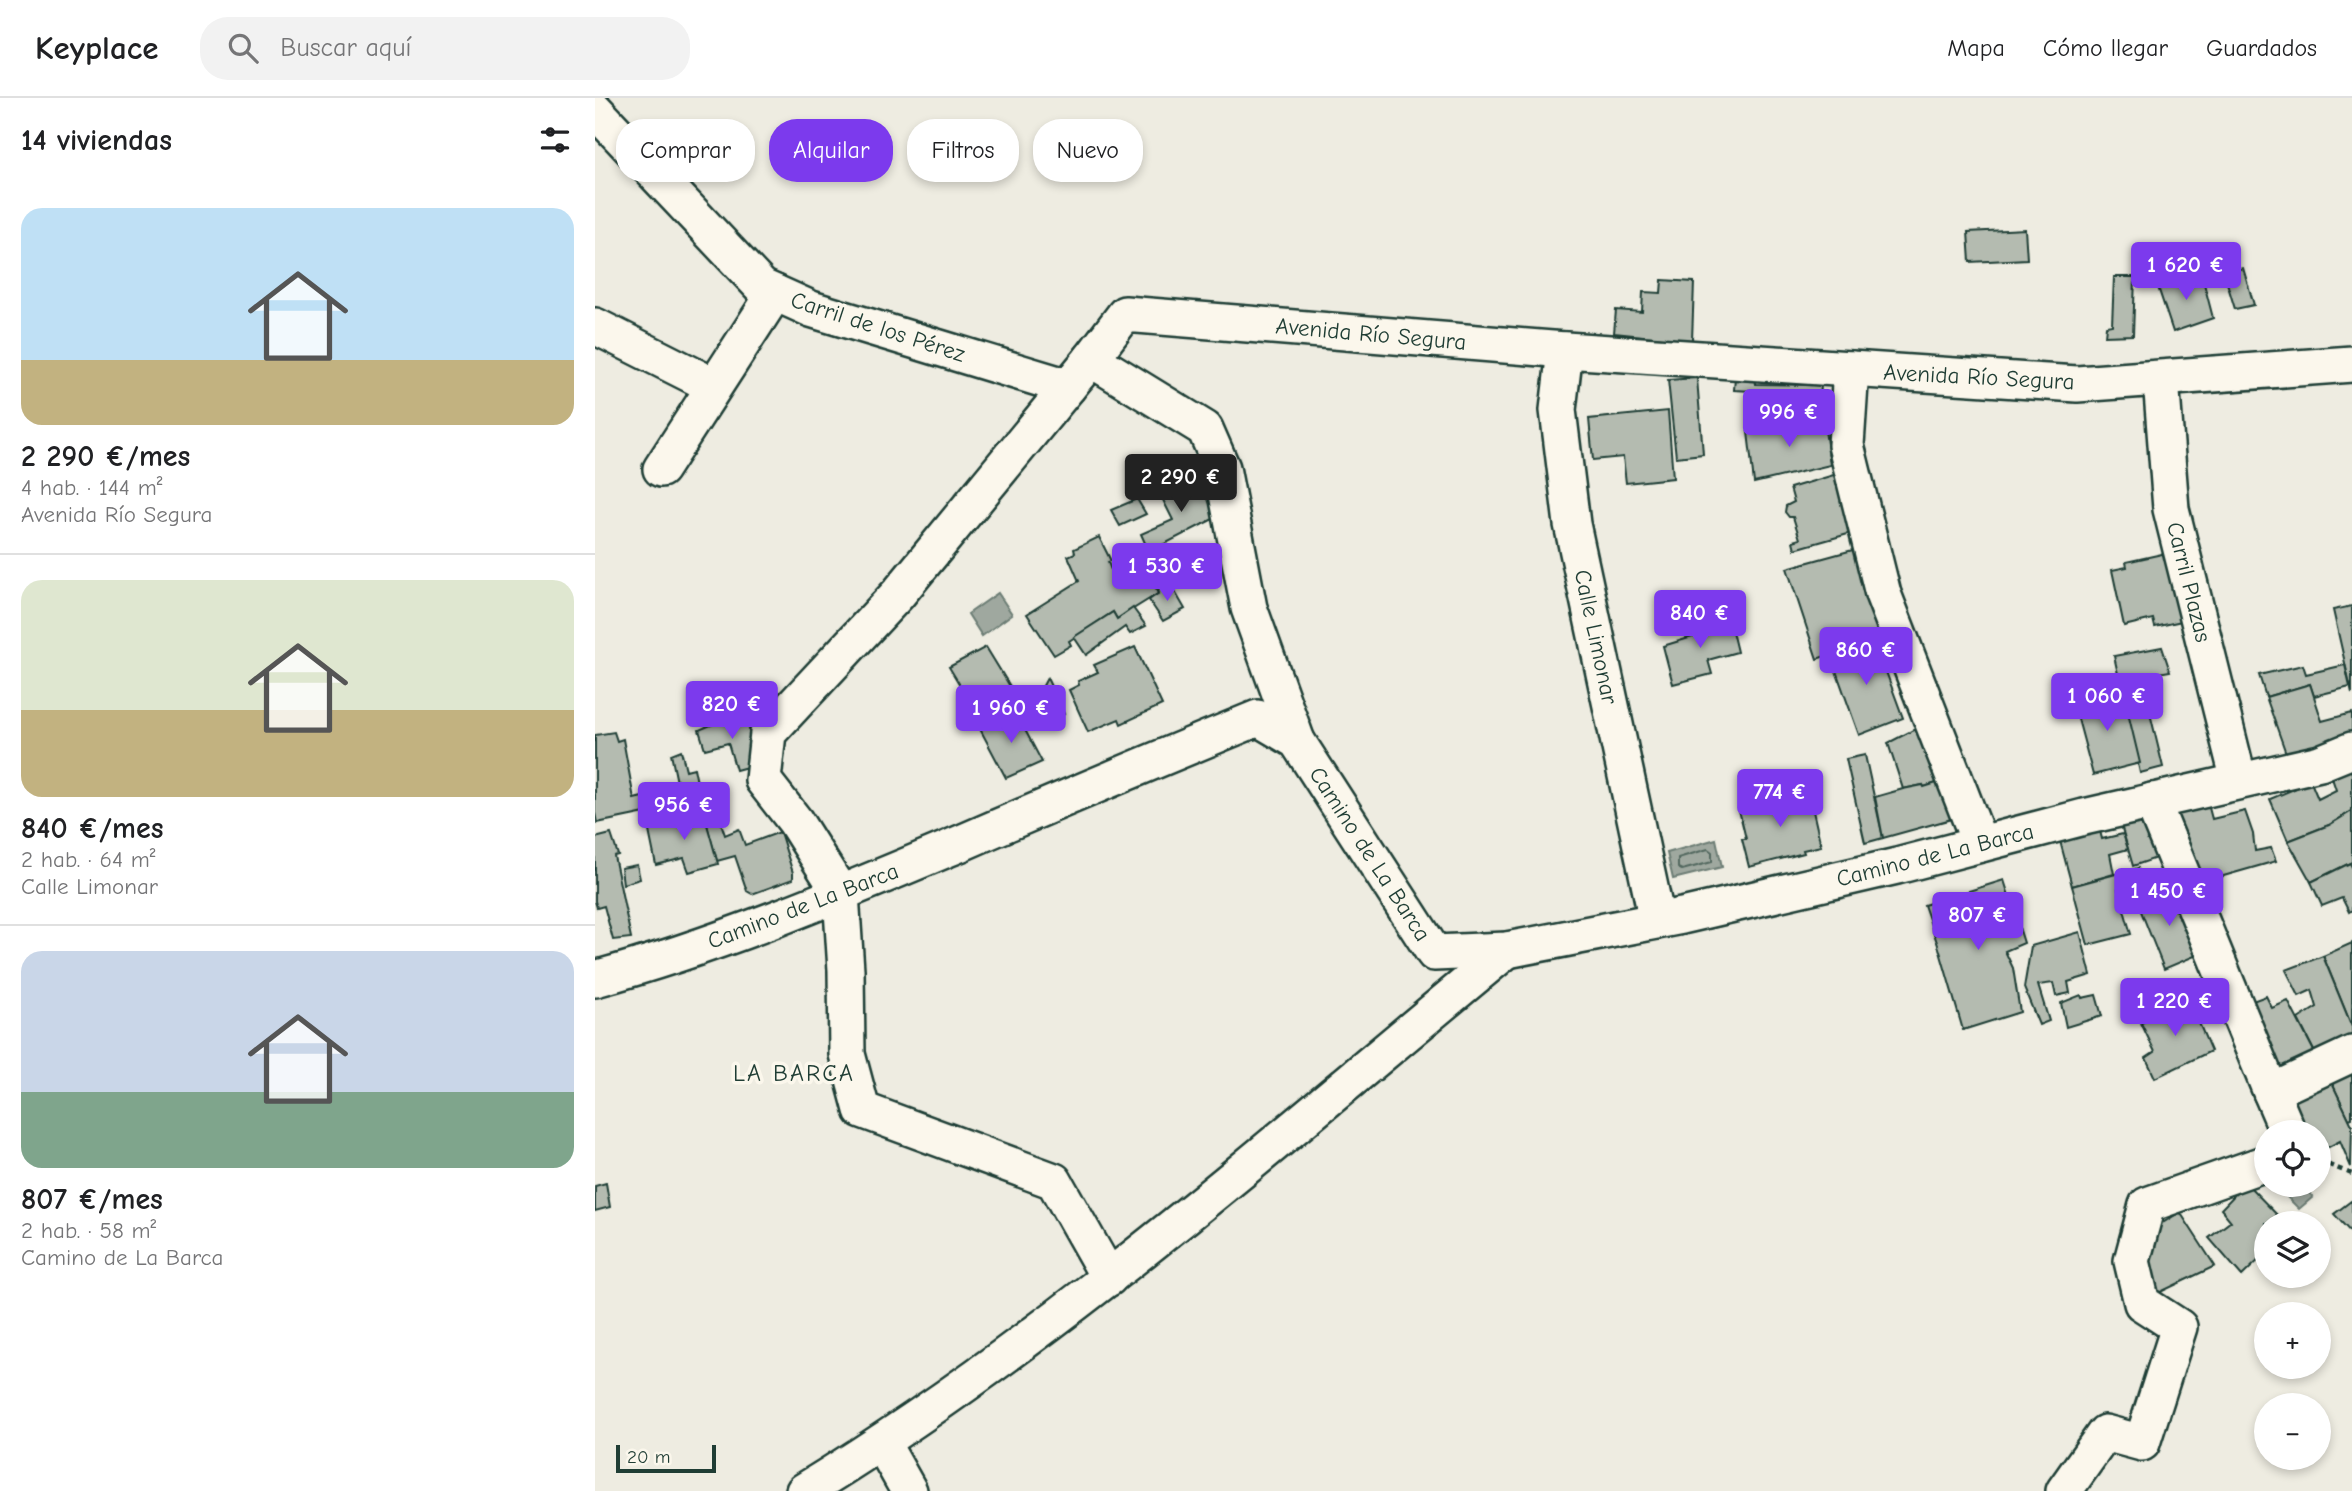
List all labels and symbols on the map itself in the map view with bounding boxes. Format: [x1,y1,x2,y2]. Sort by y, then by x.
pin: 1 620 € [2121,242,2251,302]
street label: Carril de los Pérez [788,286,968,368]
street label: Avenida Río Segura [1275,312,1467,356]
street label: Avenida Río Segura [1883,359,2075,395]
pin: 996 € [1740,390,1838,449]
pin: 2 290 € [1116,454,1246,514]
street label: Carril Plazas [2161,519,2217,645]
pin: 1 530 € [1102,544,1232,603]
street label: Calle Limonar [1569,567,1624,708]
pin: 840 € [1651,590,1749,650]
pin: 860 € [1817,628,1915,687]
pin: 1 060 € [2042,674,2172,733]
pin: 820 € [683,682,781,741]
pin: 1 960 € [946,686,1076,745]
street label: Camino de La Barca [1304,762,1436,946]
pin: 774 € [1731,770,1829,829]
pin: 956 € [635,782,733,842]
street label: Camino de La Barca [1834,817,2036,893]
street label: Camino de La Barca [704,857,902,955]
pin: 1 450 € [2104,868,2234,928]
pin: 807 € [1929,892,2027,952]
pin: 1 220 € [2110,978,2240,1038]
district label: LA BARCA [733,1059,855,1087]
scale bar [616,1442,716,1474]

